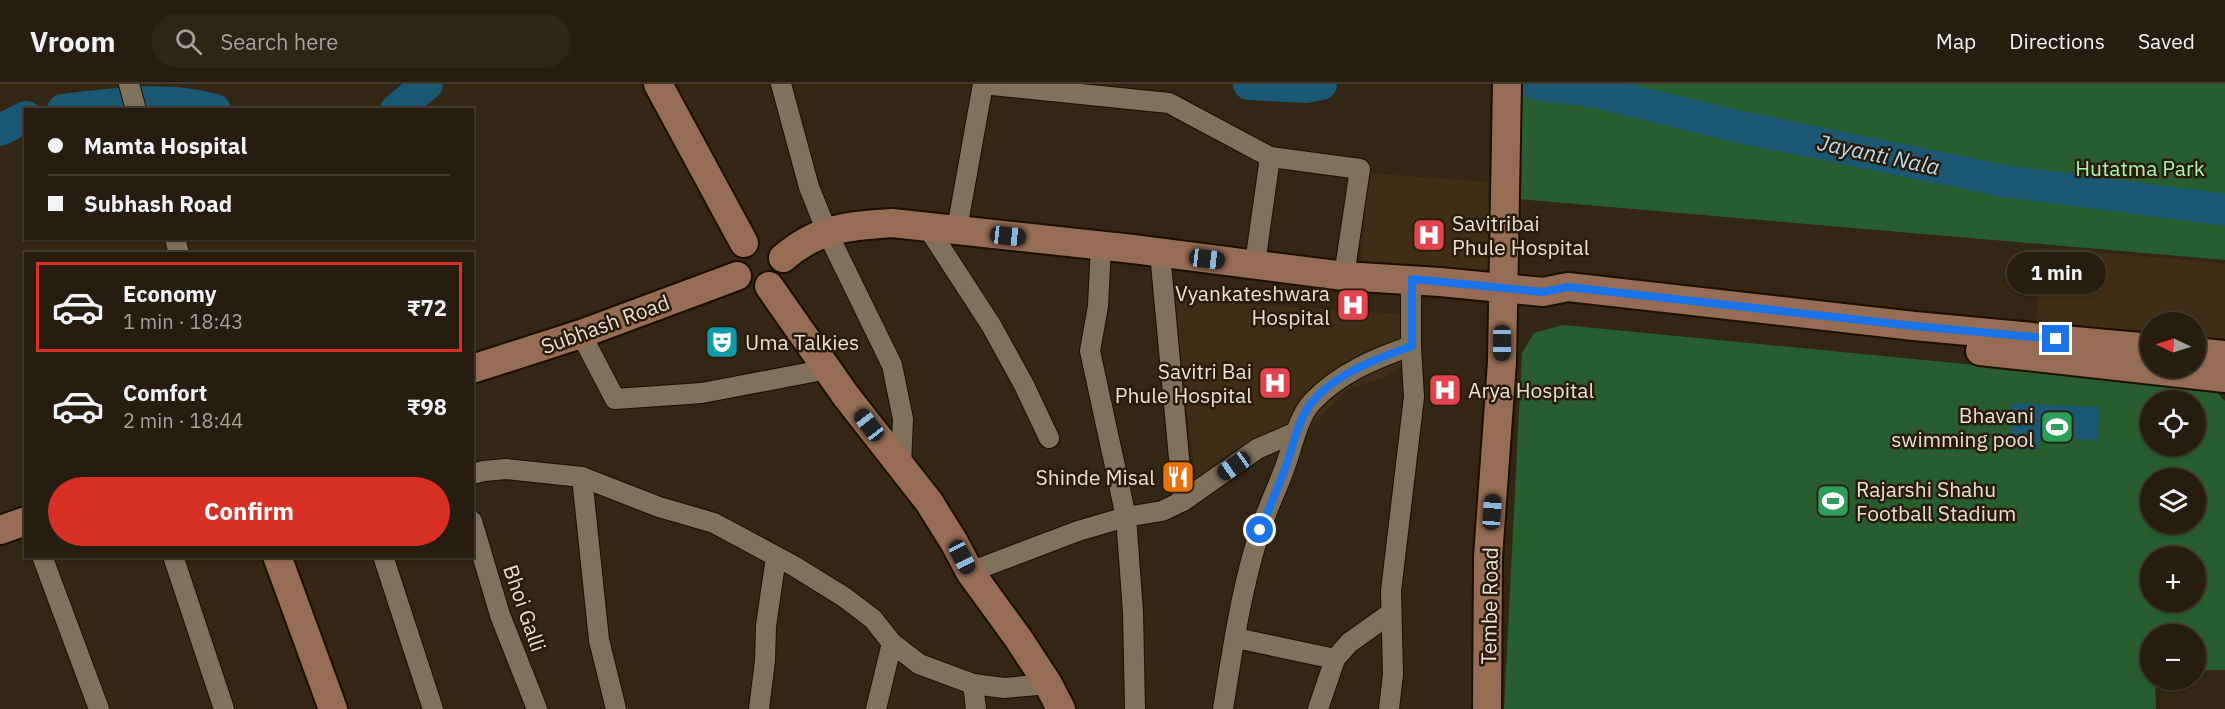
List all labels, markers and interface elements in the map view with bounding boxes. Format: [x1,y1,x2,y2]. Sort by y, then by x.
search box [151,14,571,68]
text: Vroom [30,23,115,60]
icon: search [172,25,205,58]
text: Search here [220,27,338,56]
text: Map [1936,27,1976,55]
text: Directions [2009,27,2105,55]
text: Saved [2138,27,2195,55]
water label: Jayanti Nala [1815,127,1943,181]
text: Mamta Hospital [84,131,247,160]
park label: Hutatma Park [2075,154,2205,182]
text: Subhash Road [84,189,232,218]
place label: Savitribai Phule Hospital [1452,209,1590,261]
hospital icon: Savitribai Phule Hospital [1411,217,1447,253]
car [989,225,1027,247]
car [1188,248,1226,270]
callout: 1 min [2006,252,2106,294]
text: 1 min [2030,259,2083,286]
text: Economy [123,279,217,308]
place label: Vyankateshwara Hospital [1175,279,1330,331]
icon: car [51,280,105,334]
hospital icon: Vyankateshwara Hospital [1335,287,1371,323]
street label: Subhash Road [537,288,673,360]
text: ₹72 [407,293,447,322]
text: 1 min · 18:43 [123,308,243,335]
north arrow [2140,312,2206,378]
map controls [2140,312,2206,690]
theatre icon: Uma Talkies [704,324,740,360]
car [1493,325,1511,361]
route end [2042,325,2069,352]
place label: Uma Talkies [745,328,859,356]
place label: Savitri Bai Phule Hospital [1115,357,1252,409]
hospital icon: Savitri Bai Phule Hospital [1257,365,1293,401]
hospital icon: Arya Hospital [1427,372,1463,408]
place label: Arya Hospital [1468,376,1595,404]
text: Comfort [123,378,207,407]
icon: car [51,379,105,433]
button: locate [2140,390,2206,456]
text: ₹98 [407,392,447,421]
place label: Bhavani swimming pool [1891,401,2034,453]
car [851,405,887,445]
text: 2 min · 18:44 [123,407,243,434]
sports icon: Bhavani swimming pool [2039,409,2075,445]
car [1214,448,1254,484]
restaurant icon: Shinde Misal [1160,459,1196,495]
place label: Shinde Misal [1036,463,1155,491]
button: layers [2140,468,2206,534]
place label: Rajarshi Shahu Football Stadium [1856,475,2016,527]
button: Confirm [48,477,450,546]
sports icon: Rajarshi Shahu Football Stadium [1815,483,1851,519]
car [1482,493,1502,531]
route start [1246,516,1273,543]
car [946,537,978,577]
button: + [2140,546,2206,612]
street label: Tembe Road [1474,547,1504,665]
street label: Bhoi Galli [497,561,553,655]
button: − [2140,624,2206,690]

